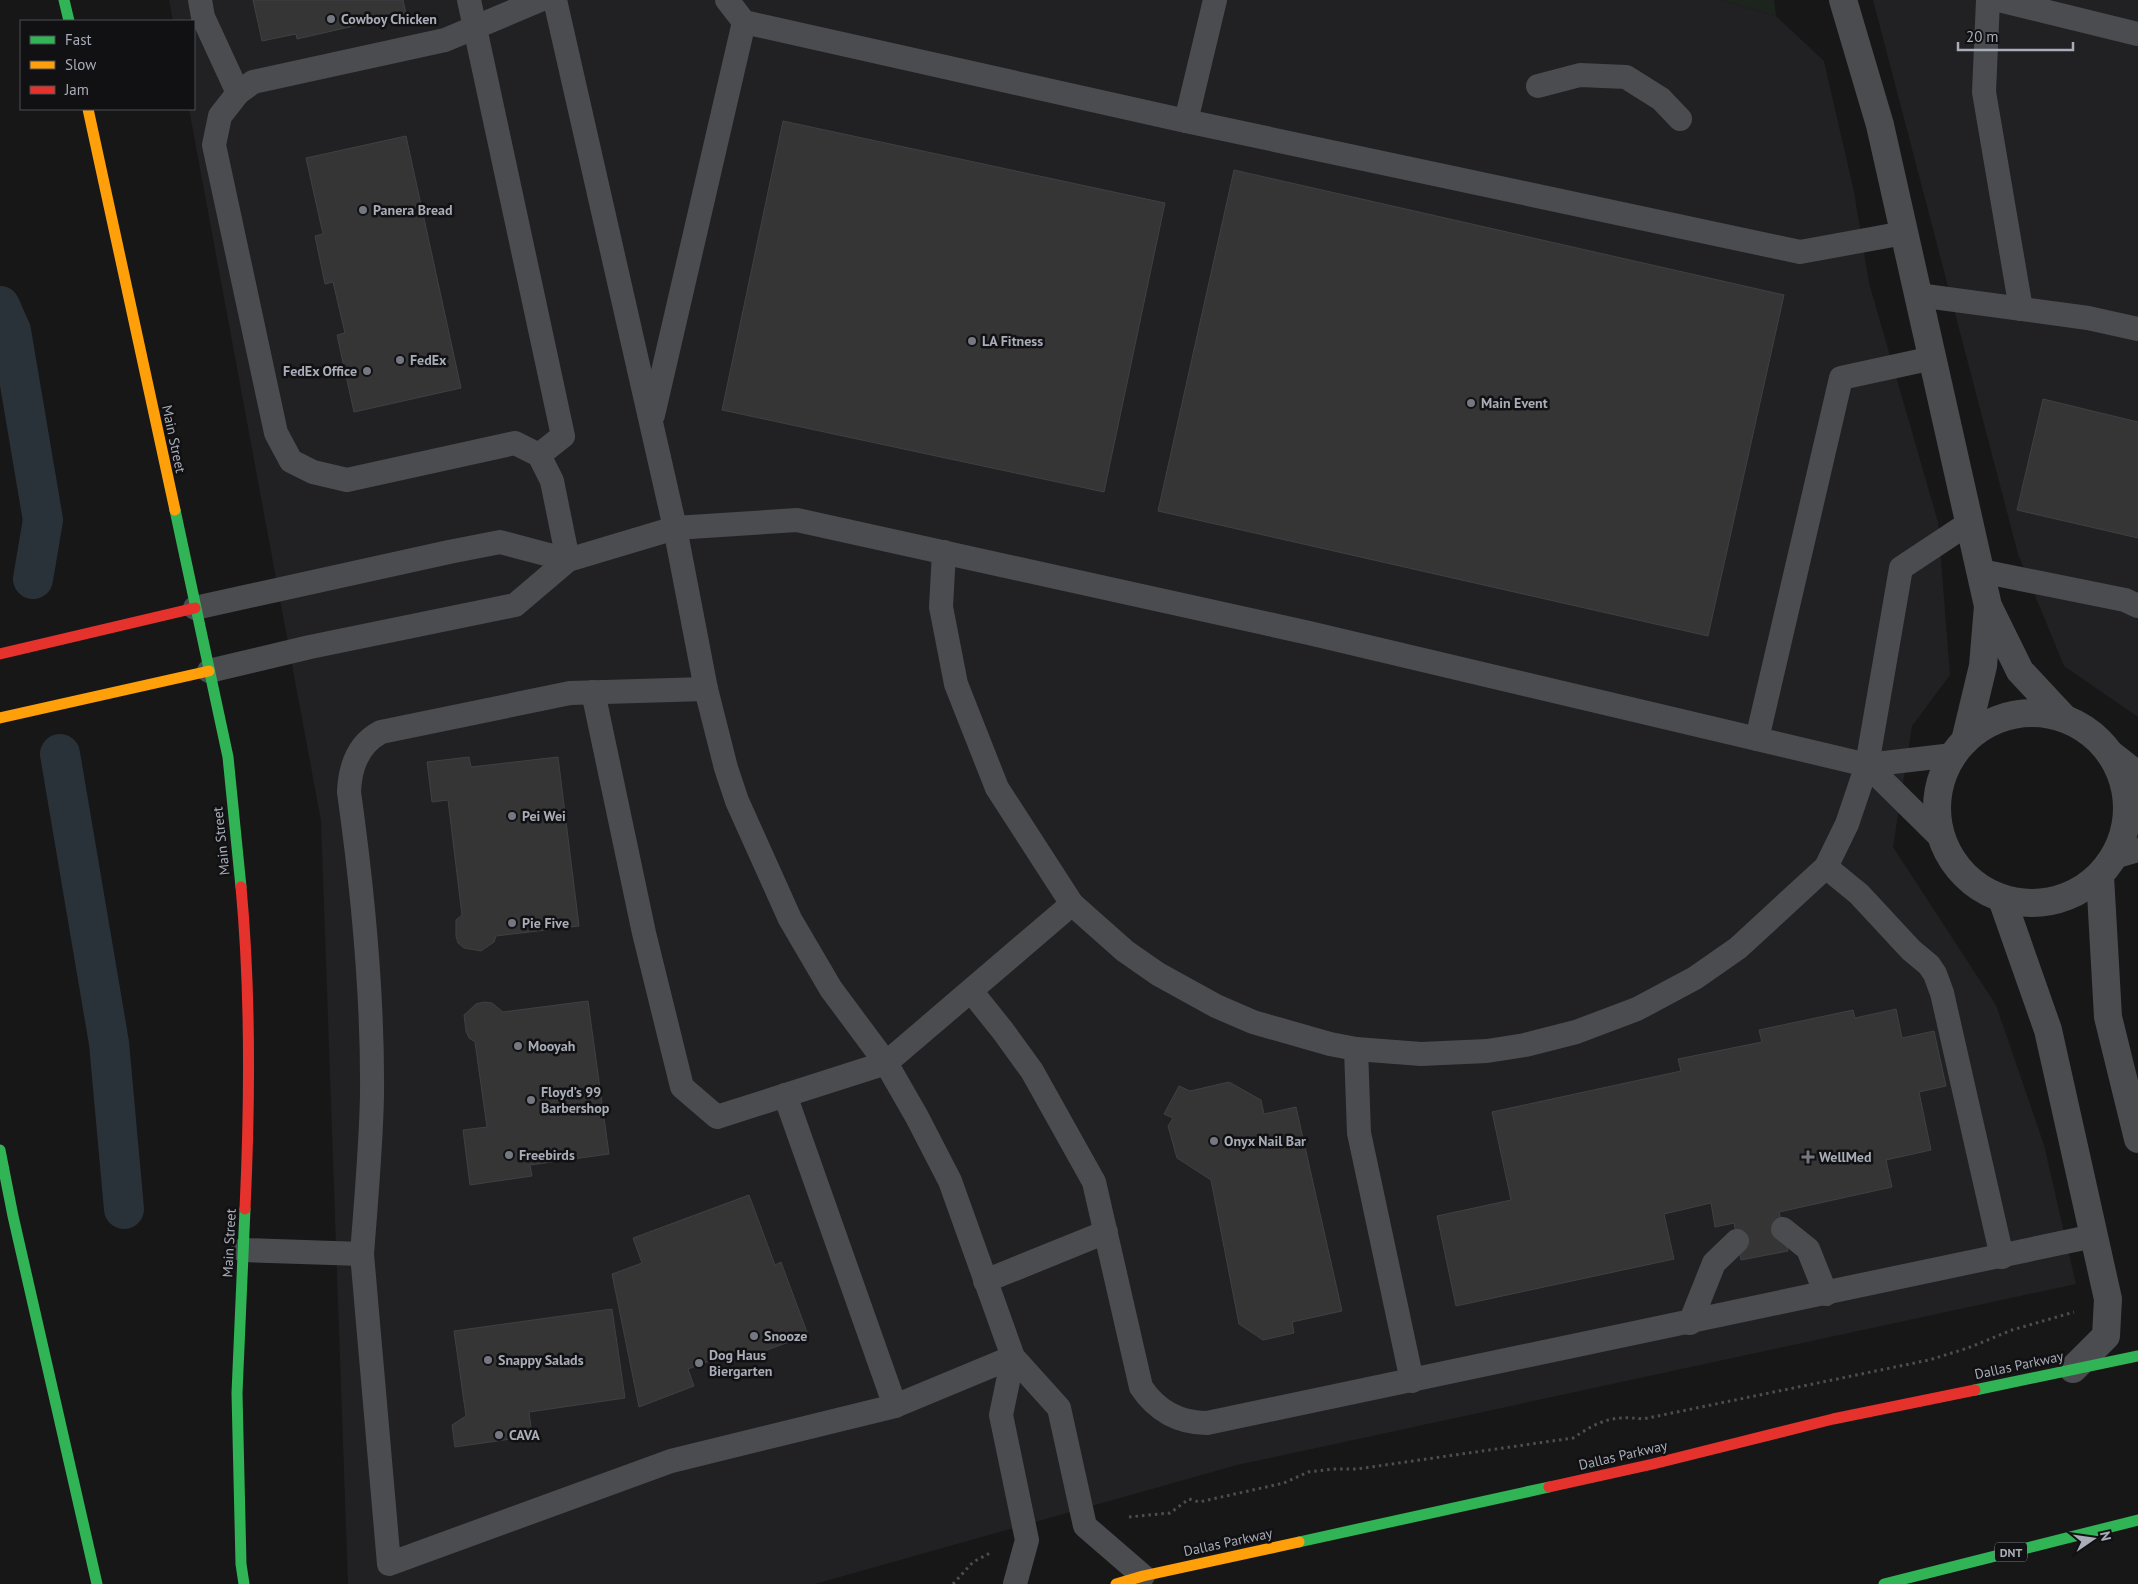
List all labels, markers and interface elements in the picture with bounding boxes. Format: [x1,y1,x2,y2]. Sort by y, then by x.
place label: Cowboy Chicken [341,10,437,28]
marker: Cowboy Chicken [325,13,337,25]
legend [20,20,195,110]
scale bar [1958,20,2073,52]
text: 20 m [1966,27,1999,46]
text: Fast [65,30,92,49]
text: Slow [65,55,96,74]
text: Jam [64,80,89,99]
place label: Panera Bread [373,201,452,219]
marker: Panera Bread [357,204,369,216]
place label: LA Fitness [982,332,1043,350]
marker: LA Fitness [966,335,978,347]
place label: FedEx [410,351,447,369]
marker: FedEx [394,354,406,366]
place label: FedEx Office [283,362,357,380]
marker: FedEx Office [361,365,373,377]
place label: Main Event [1481,394,1548,412]
marker: Main Event [1465,397,1477,409]
street label: Main Street [158,403,190,475]
street label: Main Street [208,806,234,876]
place label: Pei Wei [522,807,566,825]
marker: Pei Wei [506,810,518,822]
place label: Pie Five [522,914,569,932]
marker: Pie Five [506,917,518,929]
place label: Mooyah [528,1037,575,1055]
marker: Mooyah [512,1040,524,1052]
place label: Floyd’s 99 Barbershop [541,1083,610,1117]
marker: Floyd’s 99 Barbershop [525,1094,537,1106]
place label: Onyx Nail Bar [1224,1132,1306,1150]
marker: Onyx Nail Bar [1208,1135,1220,1147]
place label: Freebirds [519,1146,575,1164]
place label: WellMed [1819,1148,1872,1166]
marker: Freebirds [503,1149,515,1161]
marker: WellMed [1801,1150,1815,1164]
street label: Main Street [218,1208,240,1278]
place label: Snooze [764,1327,807,1345]
marker: Snooze [748,1330,760,1342]
place label: Dog Haus Biergarten [709,1346,772,1380]
street label: Dallas Parkway [1973,1347,2066,1383]
place label: Snappy Salads [498,1351,584,1369]
marker: Snappy Salads [482,1354,494,1366]
marker: Dog Haus Biergarten [693,1357,705,1369]
place label: CAVA [509,1426,540,1444]
marker: CAVA [493,1429,505,1441]
street label: Dallas Parkway [1577,1436,1670,1474]
north arrow [2068,1514,2118,1564]
street label: Dallas Parkway [1182,1524,1275,1560]
text: N [2096,1530,2115,1543]
road number: DNT [1995,1542,2027,1561]

